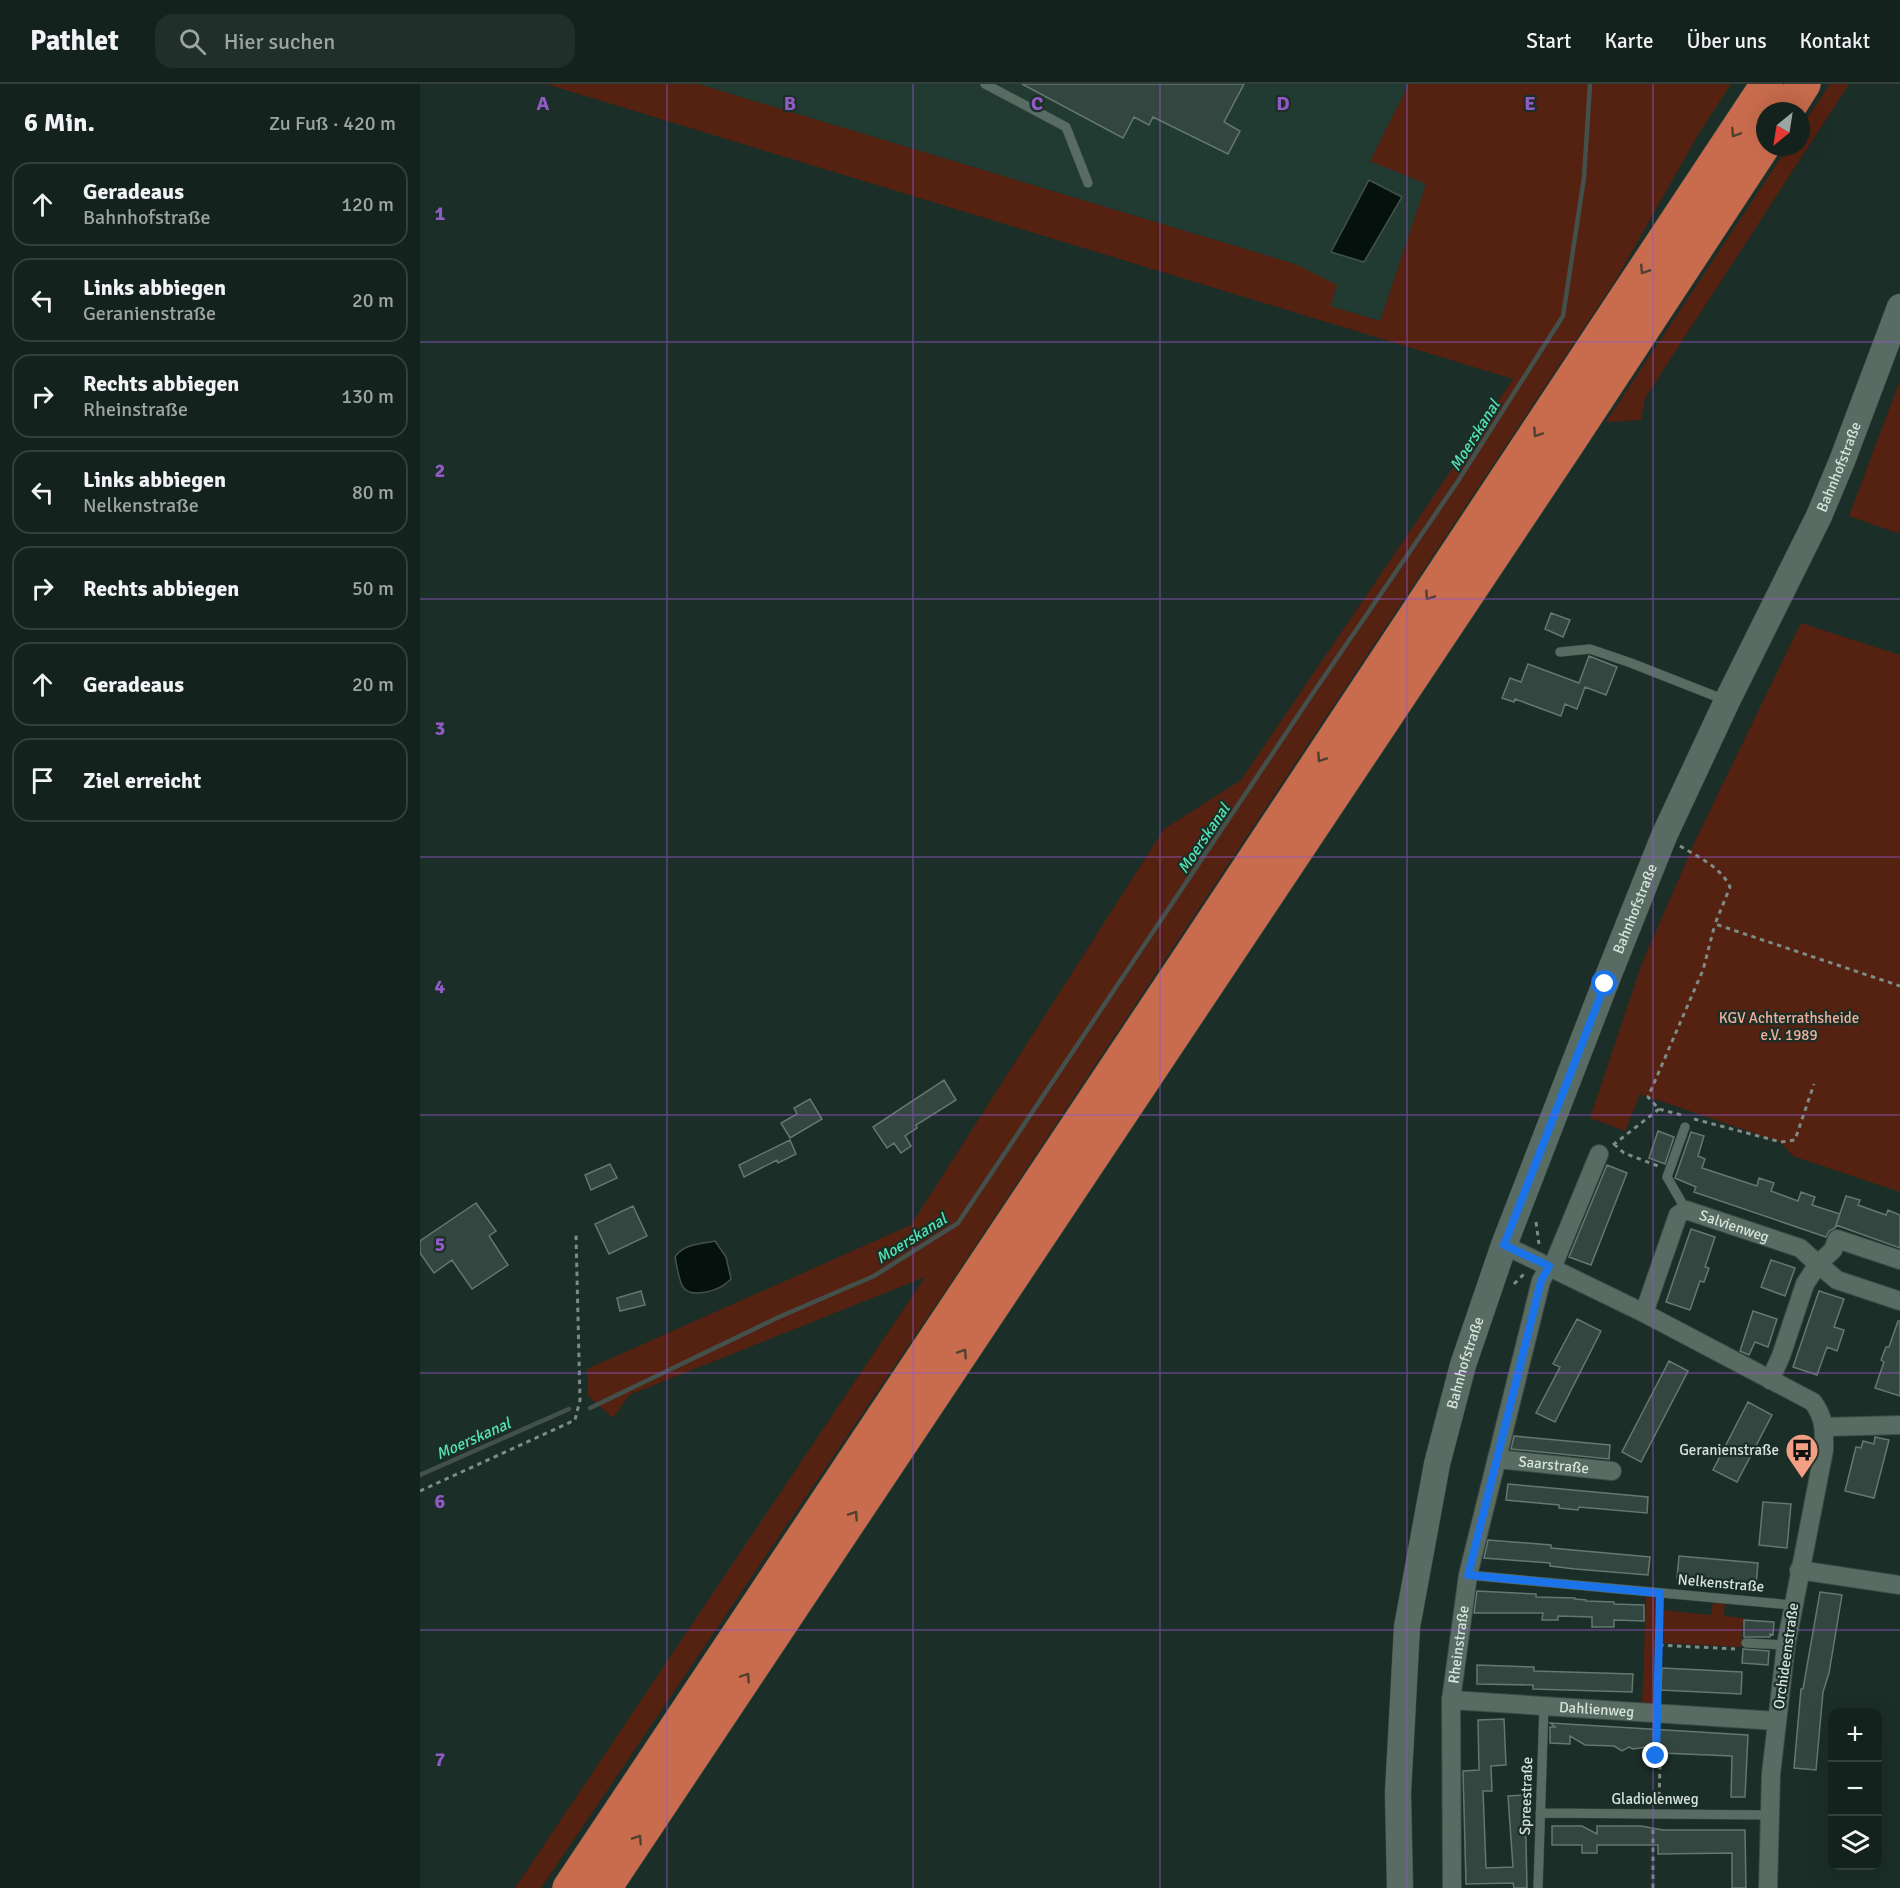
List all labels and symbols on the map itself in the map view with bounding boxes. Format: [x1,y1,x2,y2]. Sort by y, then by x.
text: A [537,91,550,116]
text: B [784,91,796,116]
text: C [1031,91,1043,116]
text: D [1276,91,1290,116]
text: E [1524,91,1536,116]
north arrow [1756,102,1810,156]
one-way arrow [1731,126,1742,137]
text: 1 [435,201,446,226]
one-way arrow [1640,264,1651,275]
water label: Moerskanal [1445,395,1505,475]
street label: Bahnhofstraße [1813,419,1865,515]
one-way arrow [1532,427,1544,437]
text: 2 [435,458,445,483]
one-way arrow [1425,589,1436,600]
text: 3 [435,716,445,741]
one-way arrow [1317,751,1328,762]
water label: Moerskanal [1173,799,1235,877]
street label: Bahnhofstraße [1609,861,1661,957]
route start [1591,970,1617,996]
text: 4 [435,974,446,999]
park label: KGV Achterrathsheide e.V. 1989 [1719,1009,1859,1044]
street label: Salvienweg [1697,1206,1772,1246]
water label: Moerskanal [872,1209,952,1268]
text: 5 [435,1232,445,1257]
street label: Bahnhofstraße [1443,1314,1488,1411]
one-way arrow [955,1348,966,1359]
water label: Moerskanal [433,1413,515,1464]
bus stop icon: Geranienstraße [1784,1432,1820,1479]
place label: Geranienstraße [1679,1441,1779,1459]
street label: Saarstraße [1518,1452,1590,1478]
text: 6 [435,1489,446,1514]
one-way arrow [847,1511,859,1521]
street label: Nelkenstraße [1677,1570,1765,1596]
street label: Orchideenstraße [1770,1602,1802,1710]
street label: Rheinstraße [1444,1604,1473,1685]
one-way arrow [739,1673,750,1684]
street label: Dahlienweg [1559,1698,1635,1721]
route end [1642,1742,1668,1768]
text: 7 [435,1747,446,1772]
street label: Spreestraße [1516,1757,1536,1835]
street label: Gladiolenweg [1611,1790,1699,1808]
one-way arrow [631,1835,642,1846]

